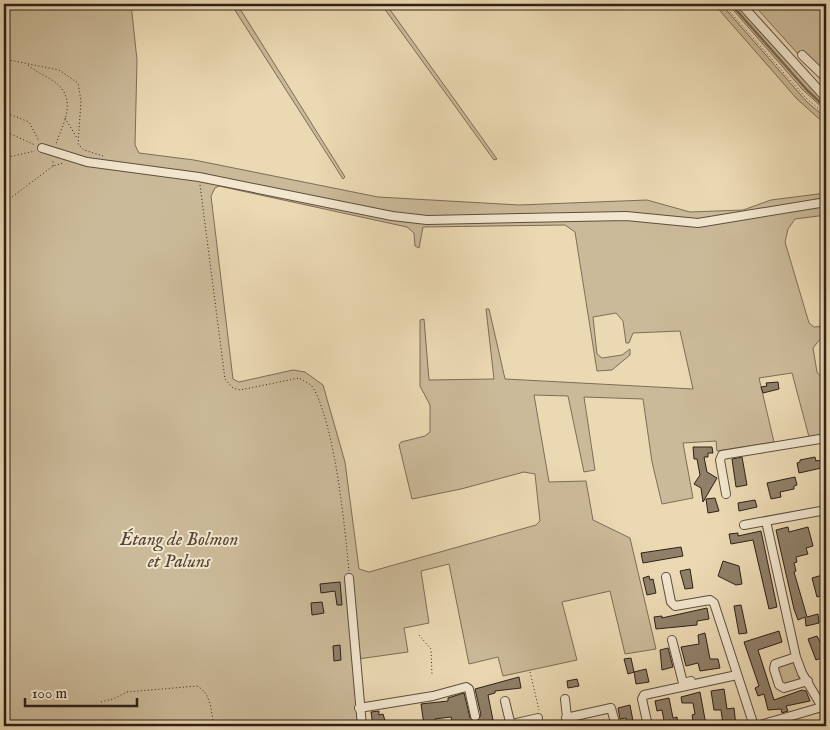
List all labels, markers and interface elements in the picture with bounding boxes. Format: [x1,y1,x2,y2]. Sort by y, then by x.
park label: Étang de Bolmon et Paluns [119,528,238,574]
scale bar [25,675,138,707]
text: 100 m [32,684,68,703]

